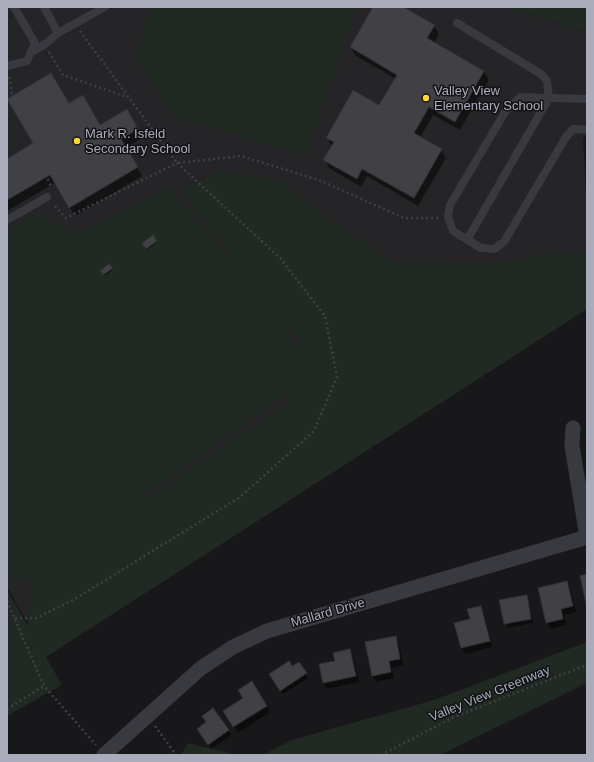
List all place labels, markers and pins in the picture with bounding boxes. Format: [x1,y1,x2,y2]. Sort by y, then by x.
place label: Valley View Elementary School [434,83,543,114]
marker: Valley View Elementary School [421,93,431,103]
place label: Mark R. Isfeld Secondary School [85,126,191,157]
marker: Mark R. Isfeld Secondary School [72,136,82,146]

